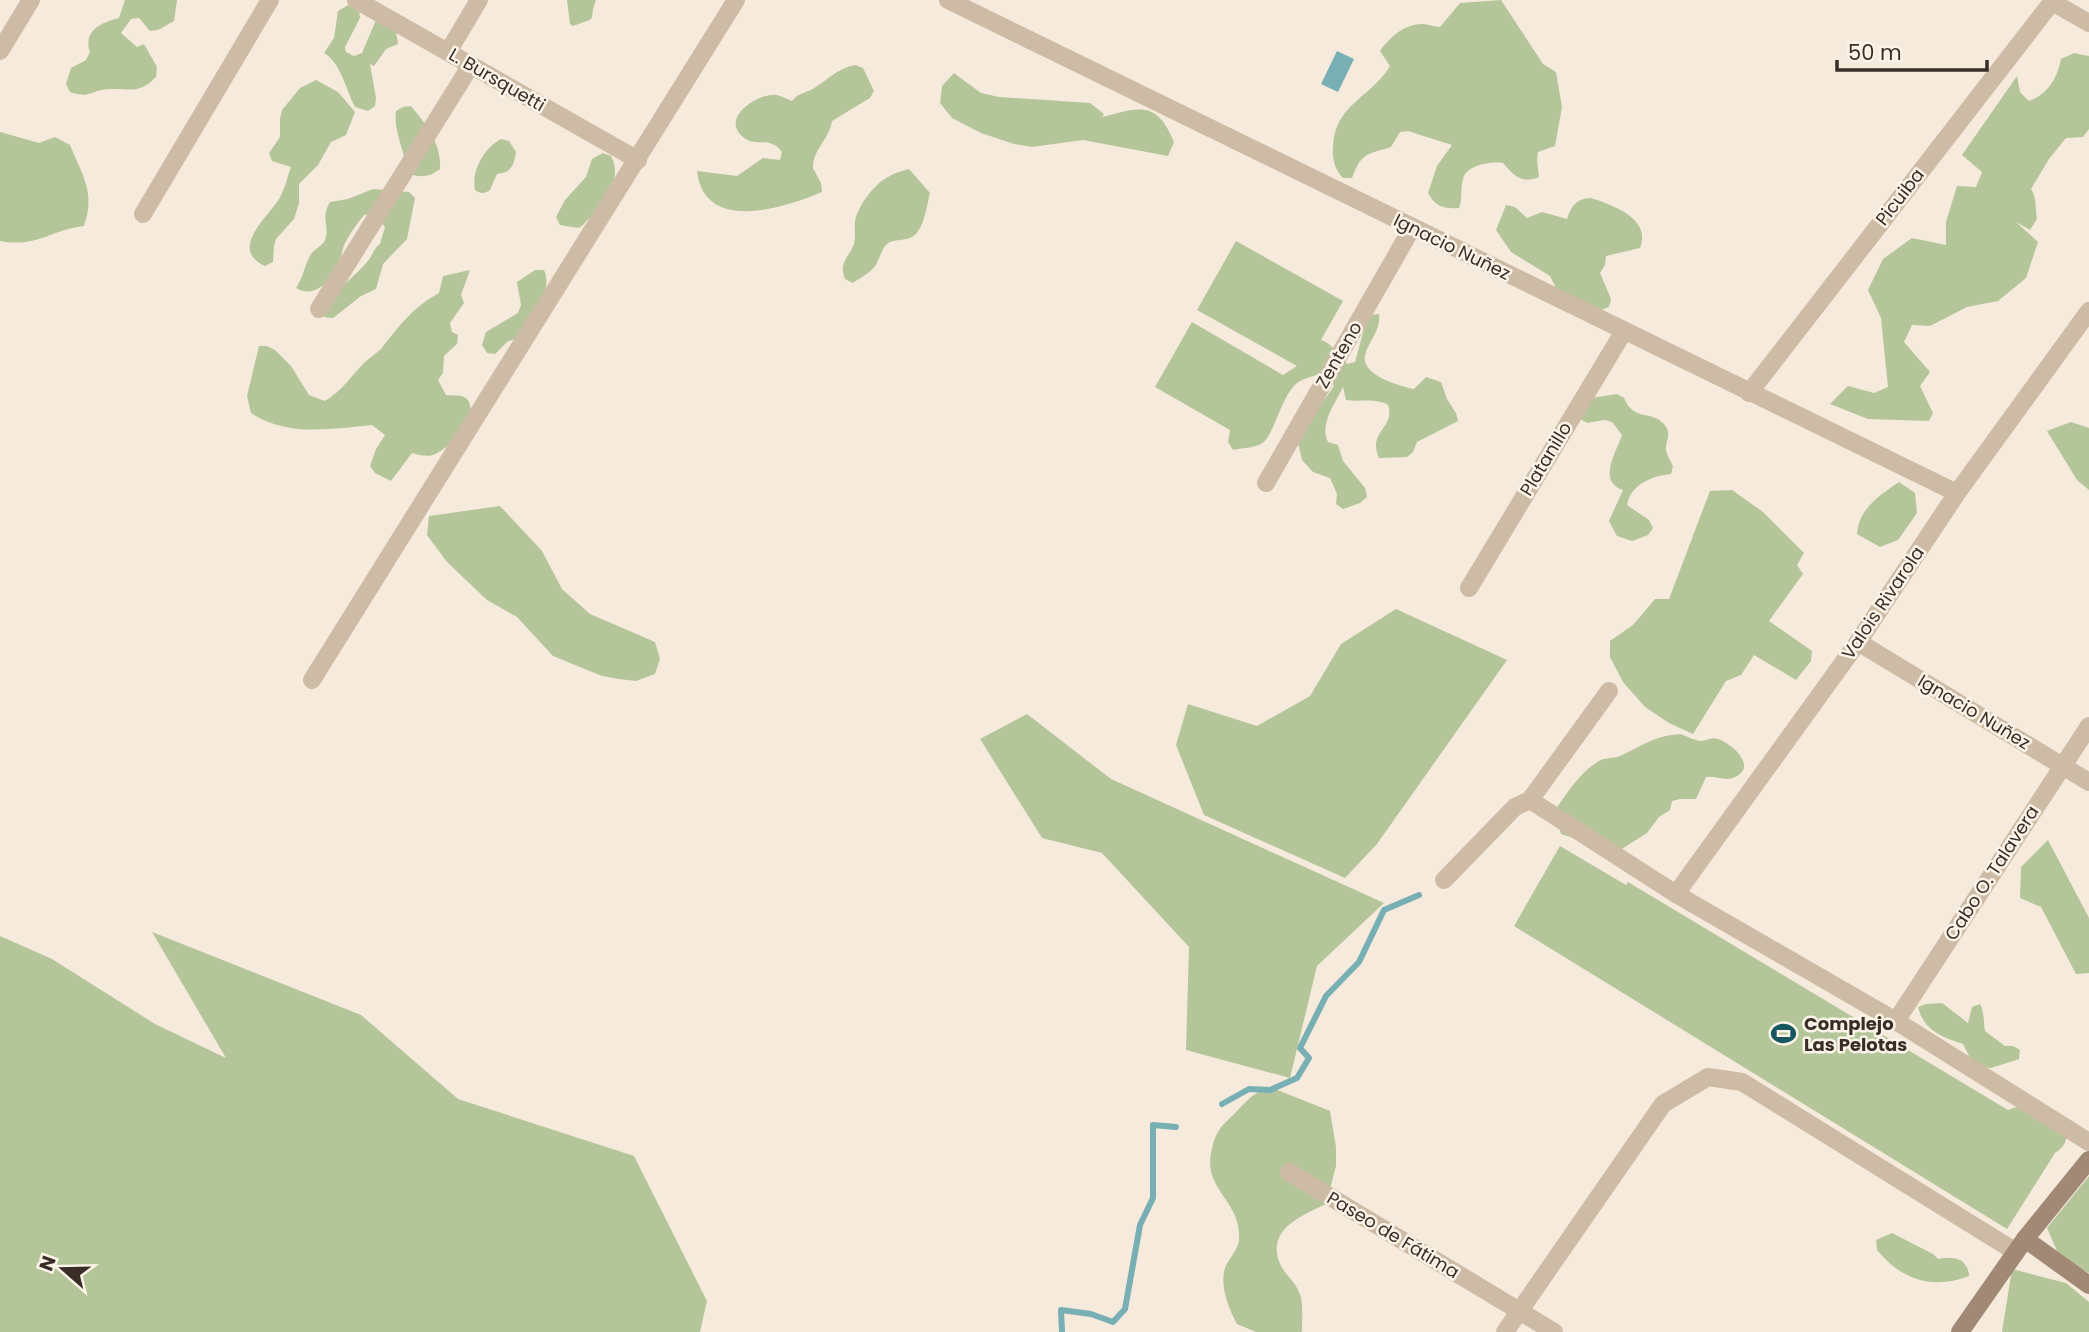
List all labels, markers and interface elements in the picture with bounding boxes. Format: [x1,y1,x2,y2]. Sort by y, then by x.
scale bar [1837,28,1988,72]
text: 50 m [1848,38,1902,67]
street label: L. Bursquetti [444,42,550,117]
street label: Picuiba [1869,163,1930,230]
street label: Ignacio Nuñez [1390,207,1515,286]
street label: Zenteno [1309,317,1368,393]
street label: Platanillo [1514,417,1577,500]
street label: Valois Rivarola [1835,541,1930,664]
street label: Ignacio Nuñez [1913,668,2035,755]
street label: Cabo O. Talavera [1939,801,2045,945]
place label: Complejo Las Pelotas [1804,1011,1907,1057]
sports icon: Complejo Las Pelotas [1770,1020,1798,1048]
street label: Paseo de Fátima [1322,1185,1464,1284]
north arrow [28,1234,98,1304]
text: N [32,1252,63,1275]

